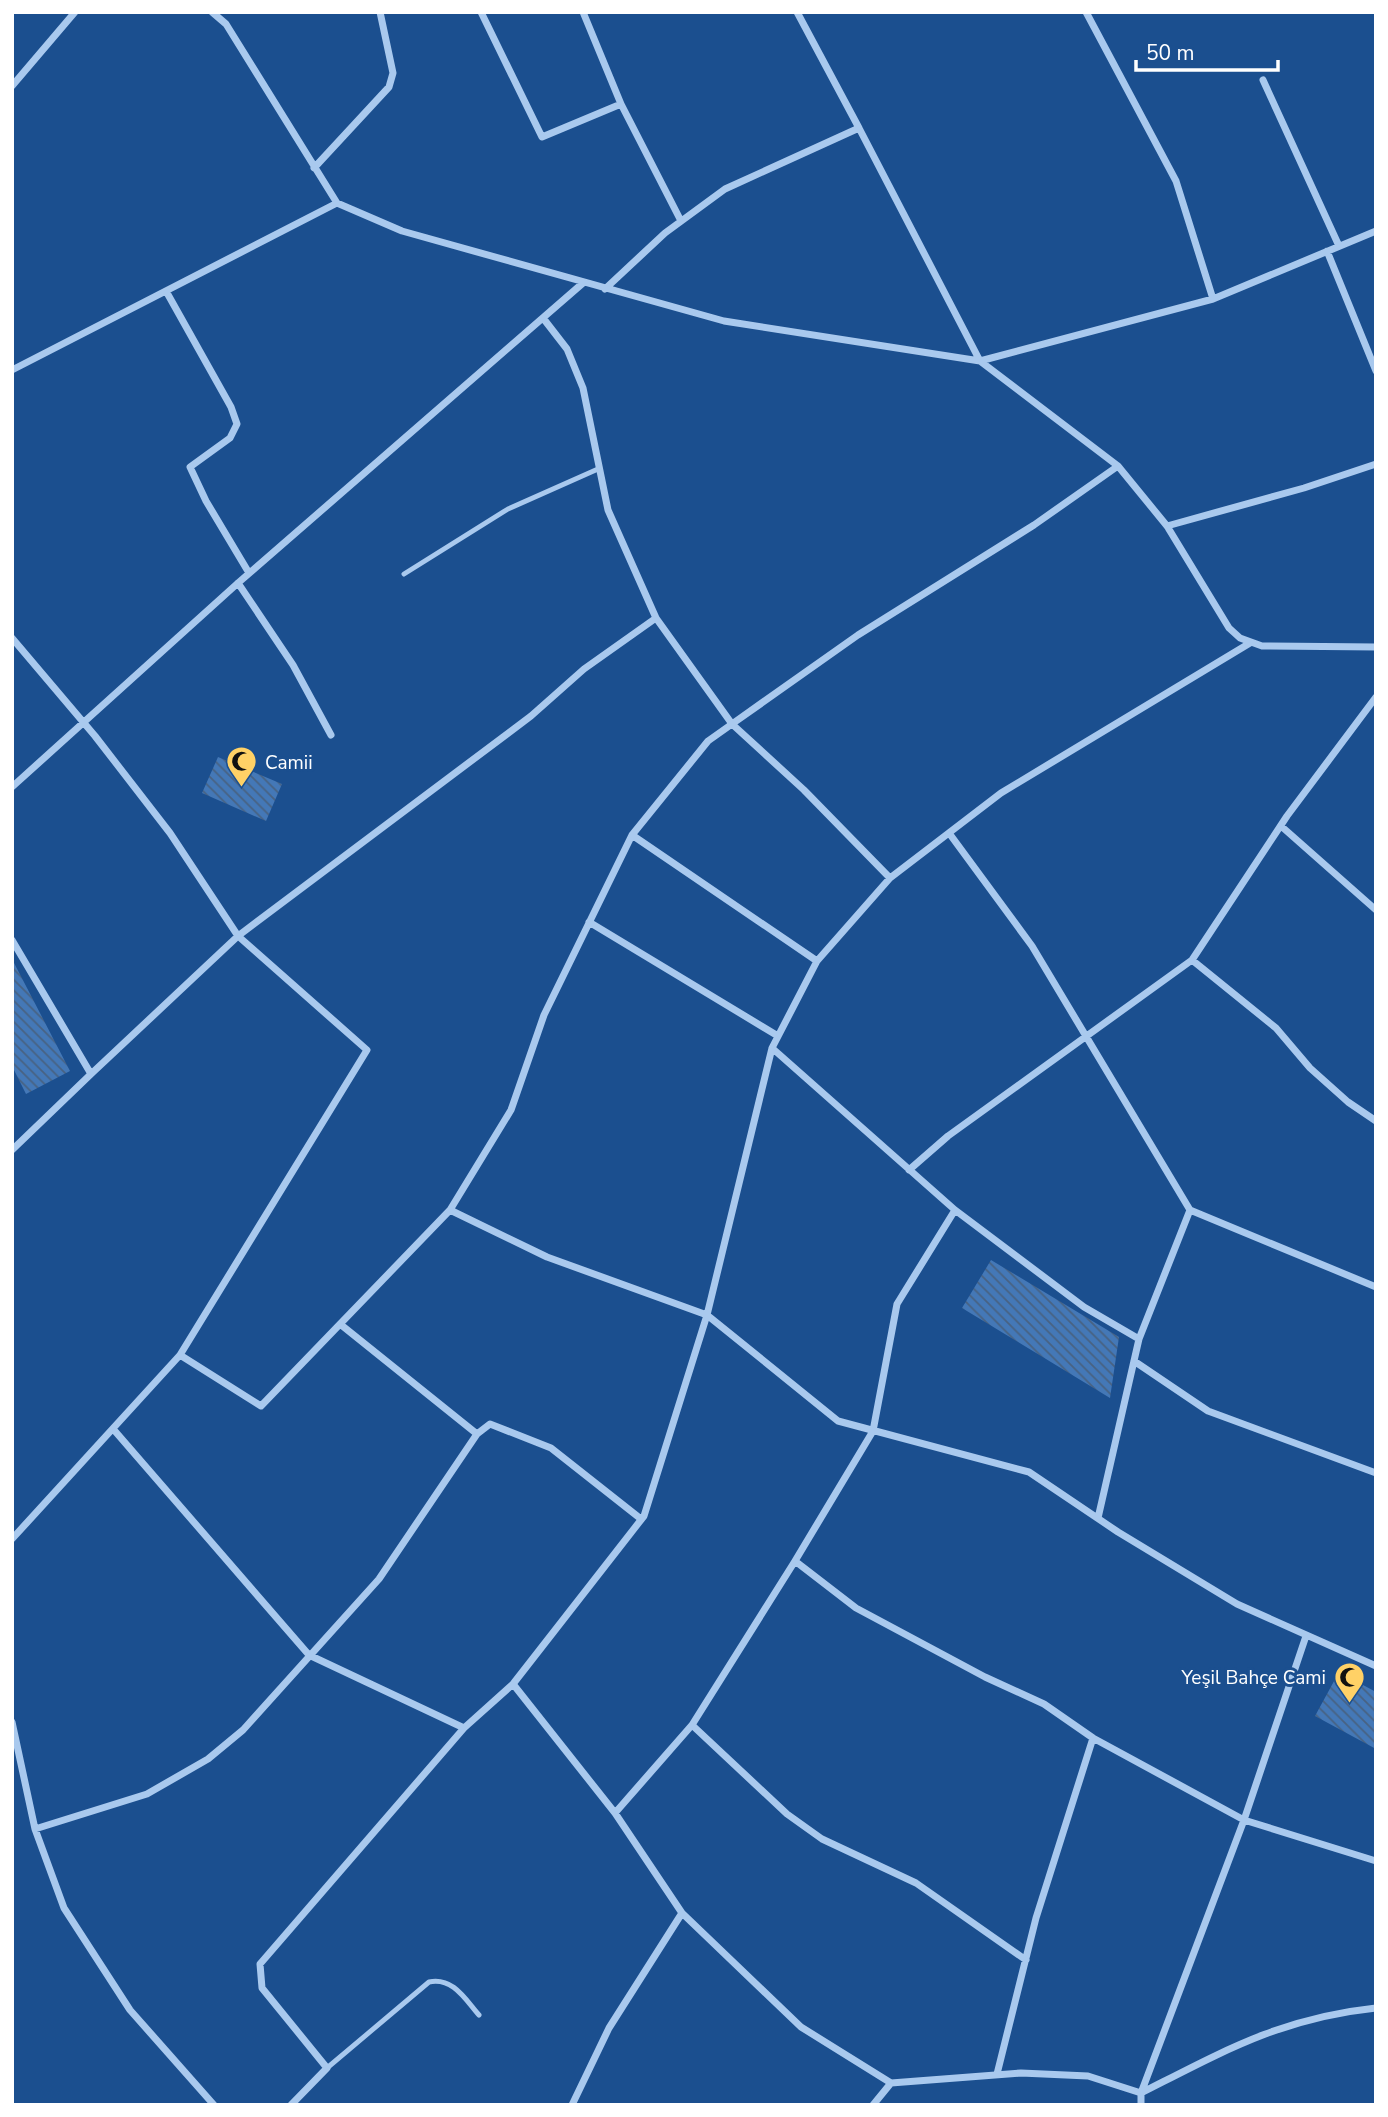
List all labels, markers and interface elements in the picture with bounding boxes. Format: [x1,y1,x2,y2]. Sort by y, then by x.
scale bar [1136,28,1278,72]
text: 50 m [1146,39,1195,67]
mosque icon: Camii [225,745,259,789]
place label: Camii [265,750,313,776]
mosque icon: Yeşil Bahçe Cami [1332,1660,1366,1704]
place label: Yeşil Bahçe Cami [1180,1665,1326,1691]

